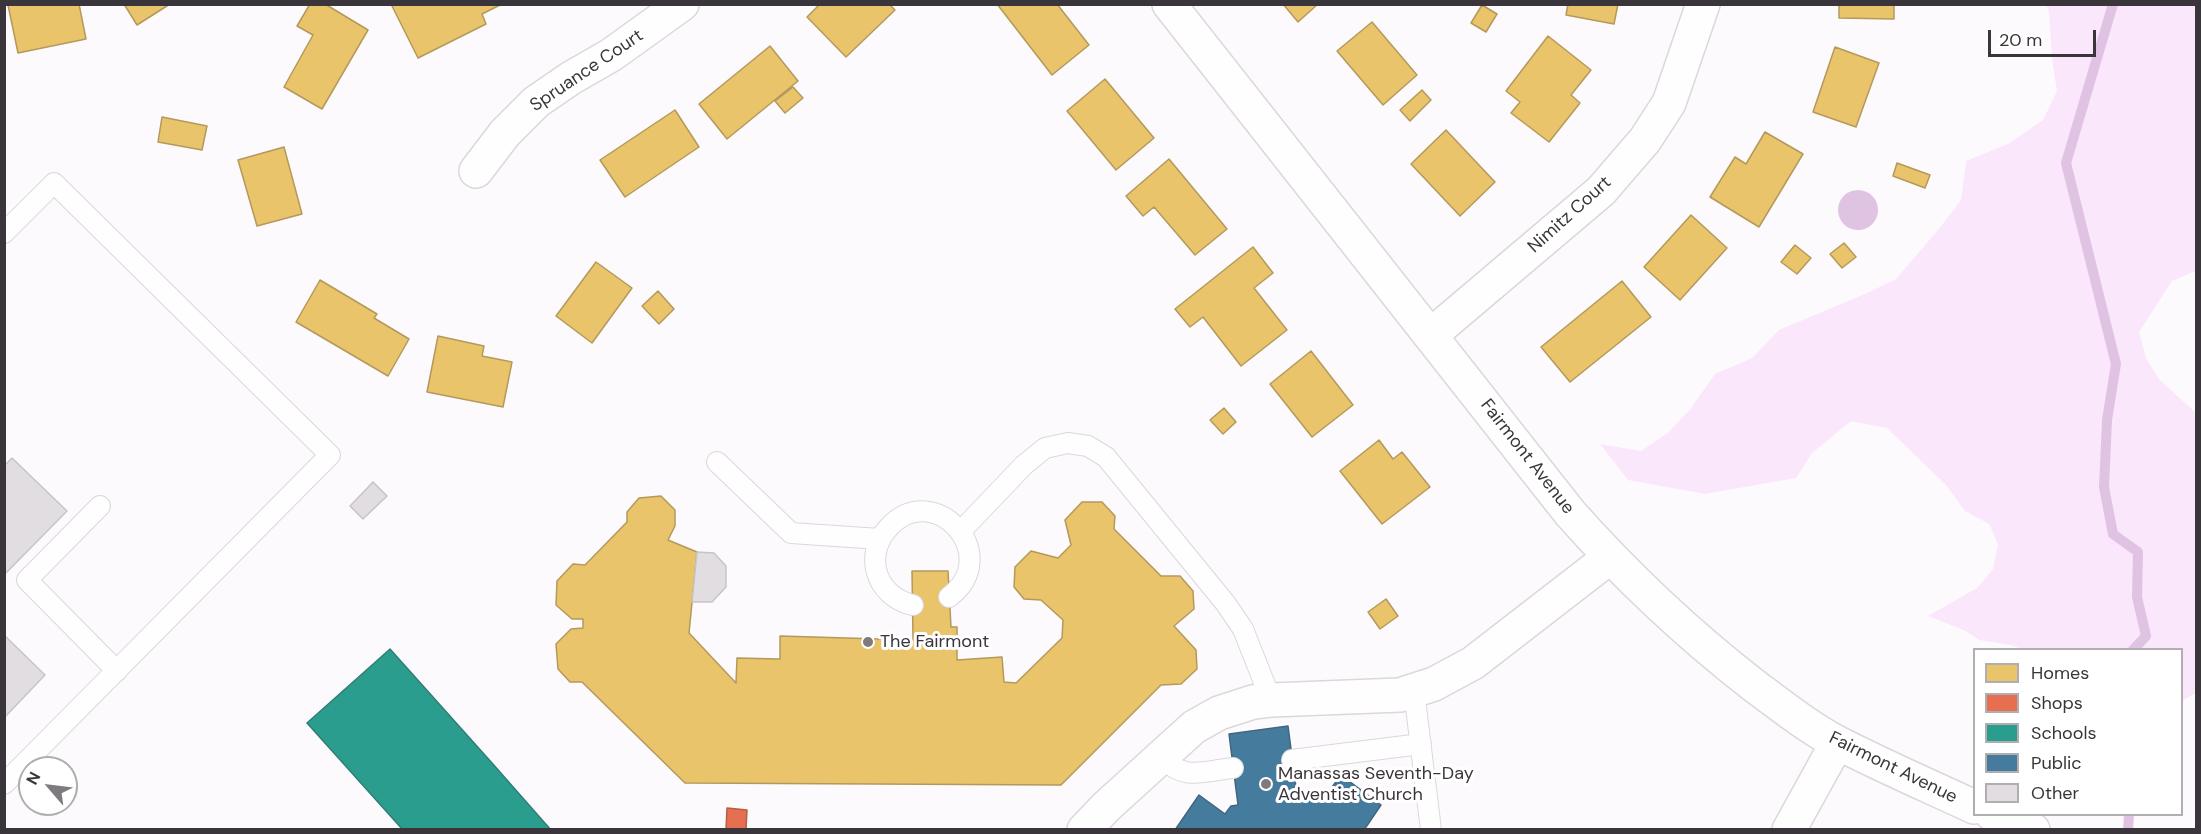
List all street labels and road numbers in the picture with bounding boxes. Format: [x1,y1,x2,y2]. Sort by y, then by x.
street label: Spruance Court [526,25,648,117]
street label: Nimitz Court [1524,172,1616,258]
street label: Fairmont Avenue [1475,395,1579,519]
street label: Fairmont Avenue [1825,728,1961,808]

